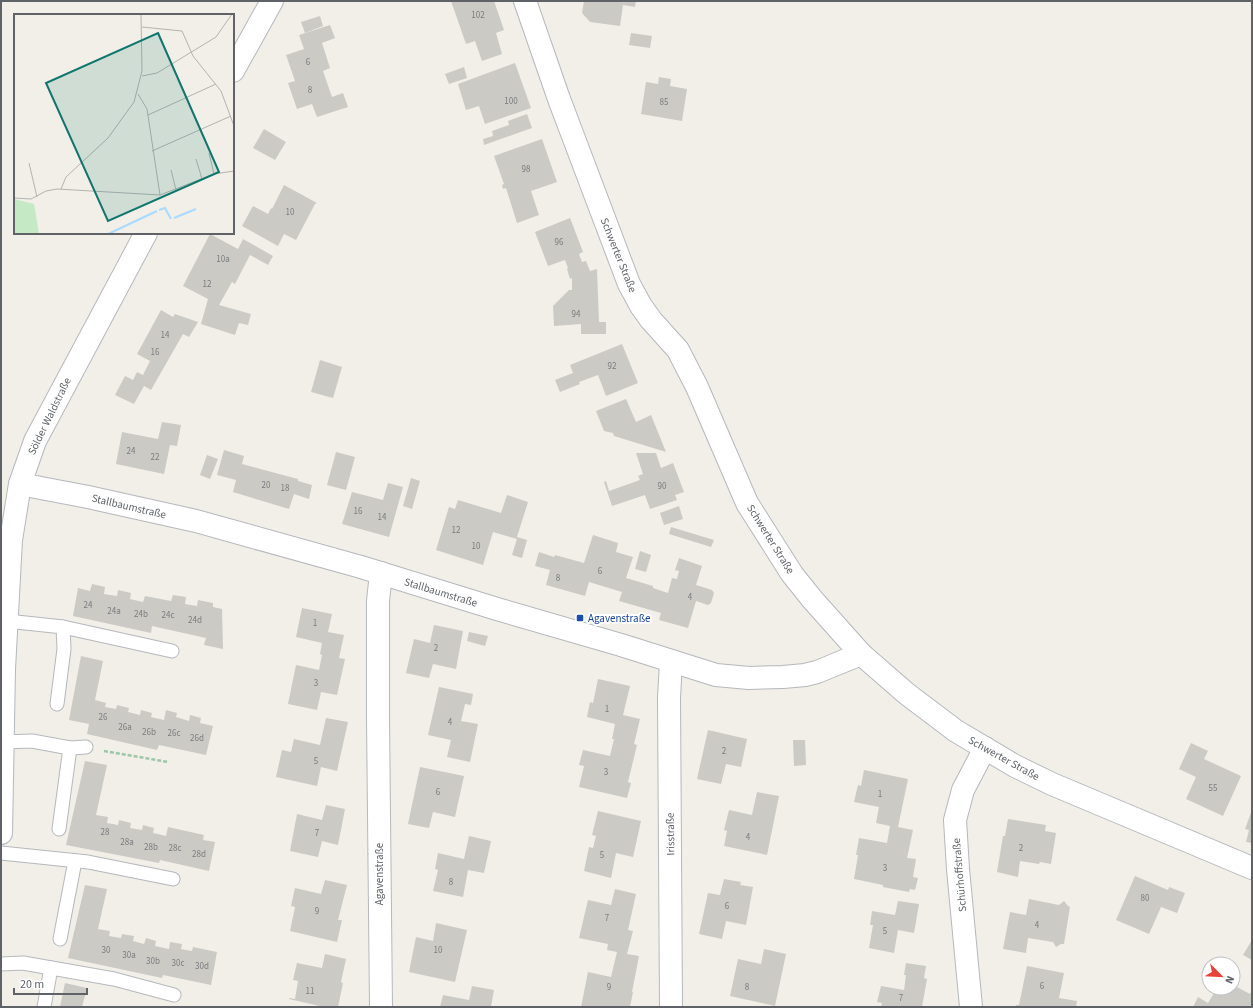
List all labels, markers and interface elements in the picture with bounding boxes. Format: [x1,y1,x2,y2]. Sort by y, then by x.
house number: 102 [471,9,485,22]
inset map [14,14,234,234]
house number: 6 [306,56,311,69]
house number: 8 [308,84,313,97]
house number: 100 [504,95,518,108]
house number: 85 [660,96,669,109]
house number: 98 [522,163,531,176]
house number: 10 [286,206,295,219]
street label: Schwerter Straße [597,216,641,295]
house number: 96 [555,236,564,249]
house number: 10a [216,253,230,266]
house number: 12 [203,278,212,291]
house number: 94 [572,308,581,321]
house number: 14 [161,329,170,342]
house number: 16 [151,346,160,359]
house number: 92 [608,360,617,373]
street label: Sölder Waldstraße [24,375,75,457]
house number: 24 [127,445,136,458]
house number: 22 [151,451,160,464]
house number: 20 [262,479,271,492]
house number: 90 [658,480,667,493]
house number: 18 [281,482,290,495]
street label: Stallbaumstraße [90,491,168,522]
street label: Schwerter Straße [743,502,798,577]
house number: 16 [354,505,363,518]
house number: 14 [378,511,387,524]
house number: 12 [452,524,461,537]
house number: 10 [472,540,481,553]
house number: 6 [598,565,603,578]
house number: 8 [556,572,561,585]
street label: Stallbaumstraße [402,574,480,611]
house number: 4 [688,591,693,604]
house number: 24 [84,599,93,612]
house number: 24a [107,605,121,618]
house number: 24b [134,608,148,621]
house number: 24c [161,609,175,622]
place label: Agavenstraße [588,611,651,626]
marker: Agavenstraße [575,613,585,623]
house number: 24d [188,614,202,627]
house number: 1 [313,617,317,630]
house number: 2 [434,642,439,655]
house number: 3 [314,677,319,690]
house number: 1 [605,703,609,716]
house number: 26 [99,711,108,724]
house number: 4 [448,716,453,729]
house number: 26a [118,721,132,734]
house number: 26b [142,726,156,739]
house number: 26c [167,727,181,740]
house number: 26d [190,732,204,745]
street label: Schwerter Straße [965,733,1043,784]
house number: 2 [722,745,727,758]
house number: 5 [314,755,319,768]
house number: 3 [604,766,609,779]
house number: 55 [1209,782,1218,795]
house number: 6 [436,786,441,799]
house number: 1 [878,788,882,801]
street label: Irisstraße [663,812,678,856]
house number: 28 [101,826,110,839]
house number: 7 [315,827,320,840]
house number: 4 [746,831,751,844]
house number: 28a [120,836,134,849]
street label: Schürhoffstraße [949,837,970,912]
house number: 28b [144,841,158,854]
house number: 28c [168,842,182,855]
street label: Agavenstraße [372,842,387,905]
house number: 2 [1019,842,1024,855]
house number: 28d [192,848,206,861]
house number: 5 [600,849,605,862]
house number: 3 [883,862,888,875]
house number: 8 [449,876,454,889]
house number: 80 [1141,892,1150,905]
house number: 6 [725,900,730,913]
house number: 9 [315,905,320,918]
house number: 7 [605,912,610,925]
house number: 4 [1035,919,1040,932]
house number: 5 [883,925,888,938]
house number: 30 [102,944,111,957]
house number: 10 [434,944,443,957]
house number: 30a [122,949,136,962]
house number: 30b [146,955,160,968]
north arrow [1201,956,1241,996]
house number: 30c [171,957,185,970]
house number: 30d [195,960,209,973]
scale bar [14,970,87,996]
text: N [1221,973,1238,986]
text: 20 m [20,976,44,993]
house number: 6 [1040,980,1045,993]
house number: 9 [607,981,612,994]
house number: 8 [745,981,750,994]
house number: 11 [306,985,314,998]
house number: 7 [899,992,904,1005]

